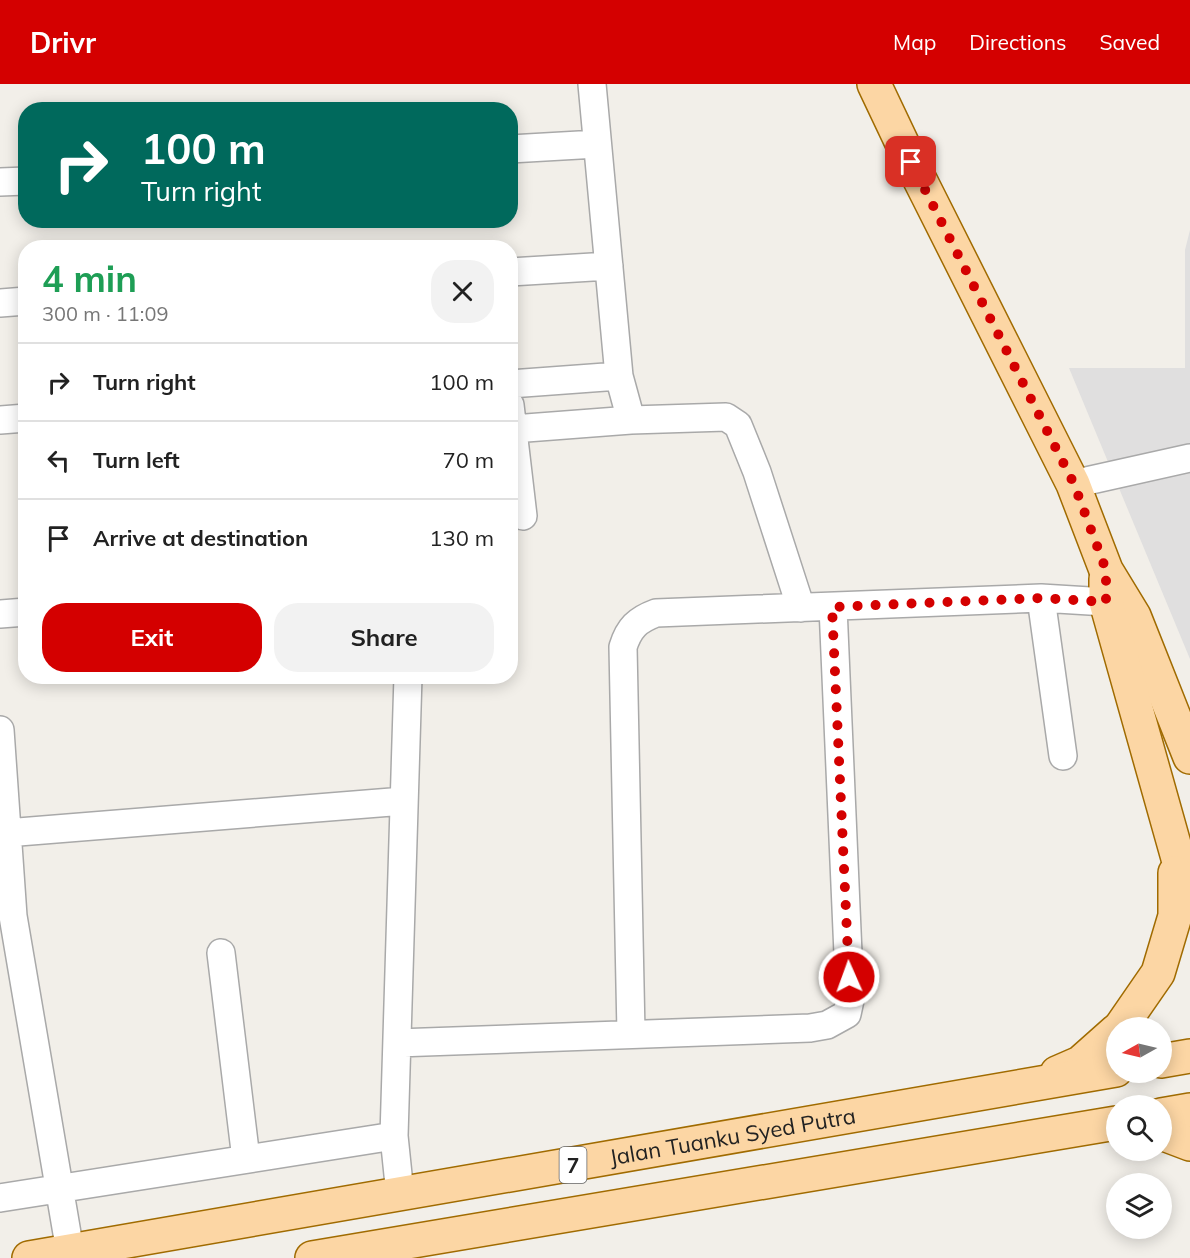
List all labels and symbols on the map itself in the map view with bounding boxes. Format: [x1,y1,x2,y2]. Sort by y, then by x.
pin [885,136,936,187]
position arrow [817,945,881,1009]
north arrow [1106,1017,1172,1083]
street label: Jalan Tuanku Syed Putra [607,1101,858,1171]
road number: 7 [560,1147,586,1183]

